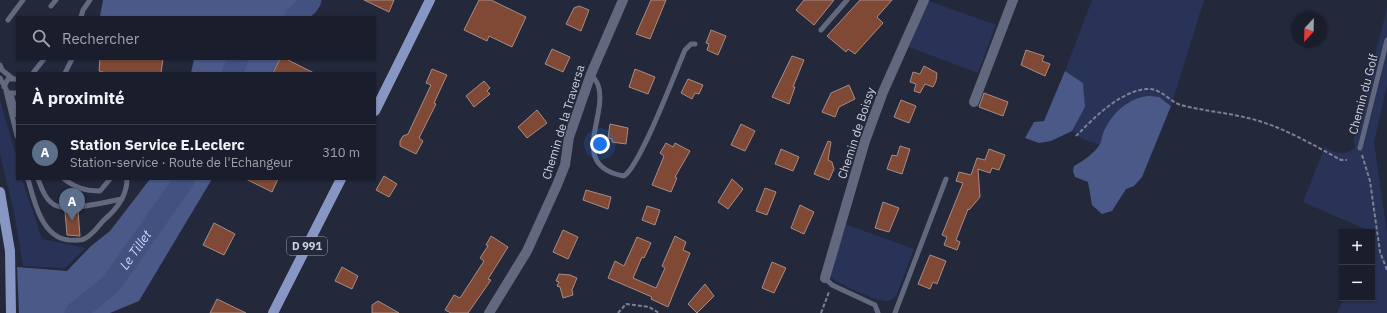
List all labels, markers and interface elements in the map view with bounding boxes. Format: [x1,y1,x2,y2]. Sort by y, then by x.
north arrow [1291,12,1327,48]
search box [16,16,376,60]
icon: search [30,27,52,49]
text: Rechercher [62,29,139,48]
street label: Chemin du Golf [1345,52,1381,136]
street label: Chemin de la Traversa [538,62,588,181]
street label: Chemin de Boissy [834,85,878,181]
text: À proximité [32,87,125,109]
your location [590,134,610,154]
text: Station Service E.Leclerc [70,135,245,154]
text: A [41,144,49,161]
text: 310 m [322,144,360,161]
text: Station-service · Route de l'Echangeur [70,154,292,171]
pin: A [59,188,85,221]
water label: Le Tillet [115,226,155,273]
map controls [1339,229,1375,301]
button: + [1339,229,1375,265]
road number: D 991 [287,237,327,255]
button: − [1339,265,1375,301]

